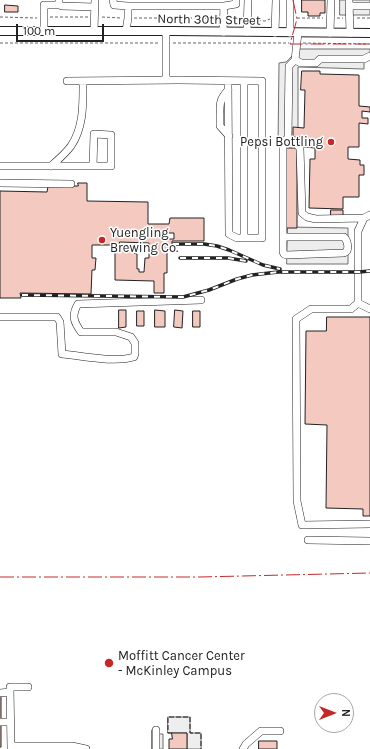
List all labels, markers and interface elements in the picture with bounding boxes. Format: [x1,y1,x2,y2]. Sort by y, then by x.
street label: North 30th Street [157,11,261,29]
scale bar [18,16,106,42]
text: 100 m [23,24,55,38]
place label: Pepsi Bottling [240,134,323,150]
marker: Pepsi Bottling [326,137,336,147]
place label: Yuengling Brewing Co. [110,225,178,256]
marker: Yuengling Brewing Co. [97,235,107,245]
place label: Moffitt Cancer Center - McKinley Campus [118,648,245,679]
marker: Moffitt Cancer Center - McKinley Campus [103,657,115,669]
north arrow [314,693,354,733]
text: N [339,709,352,717]

